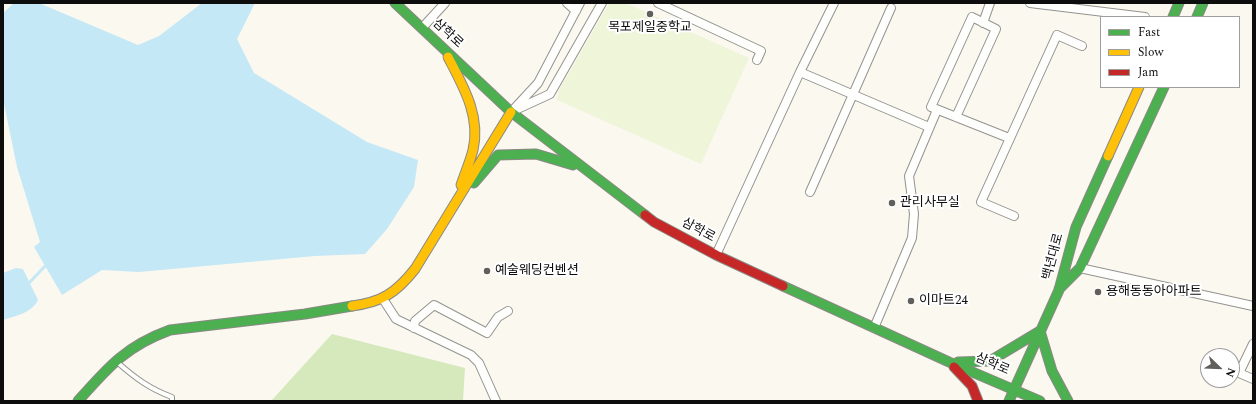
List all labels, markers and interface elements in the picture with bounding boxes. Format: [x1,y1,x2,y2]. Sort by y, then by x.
marker: 목포제일중학교 [645,9,655,19]
street label: 삼학로 [429,16,465,52]
legend [1100,16,1240,88]
place label: 목포제일중학교 [608,20,692,36]
text: Fast [1138,23,1160,42]
text: Slow [1138,43,1163,62]
text: Jam [1138,63,1159,82]
place label: 관리사무실 [900,195,960,211]
marker: 관리사무실 [887,198,897,208]
street label: 삼학로 [678,216,718,246]
street label: 백년대로 [1040,232,1068,282]
place label: 예술웨딩컨벤션 [495,263,579,279]
marker: 예술웨딩컨벤션 [482,266,492,276]
place label: 용해동동아아파트 [1106,284,1202,300]
marker: 용해동동아아파트 [1093,287,1103,297]
place label: 이마트24 [919,293,968,309]
marker: 이마트24 [906,296,916,306]
north arrow [1200,348,1240,388]
street label: 삼학로 [972,351,1012,379]
text: N [1221,365,1240,380]

